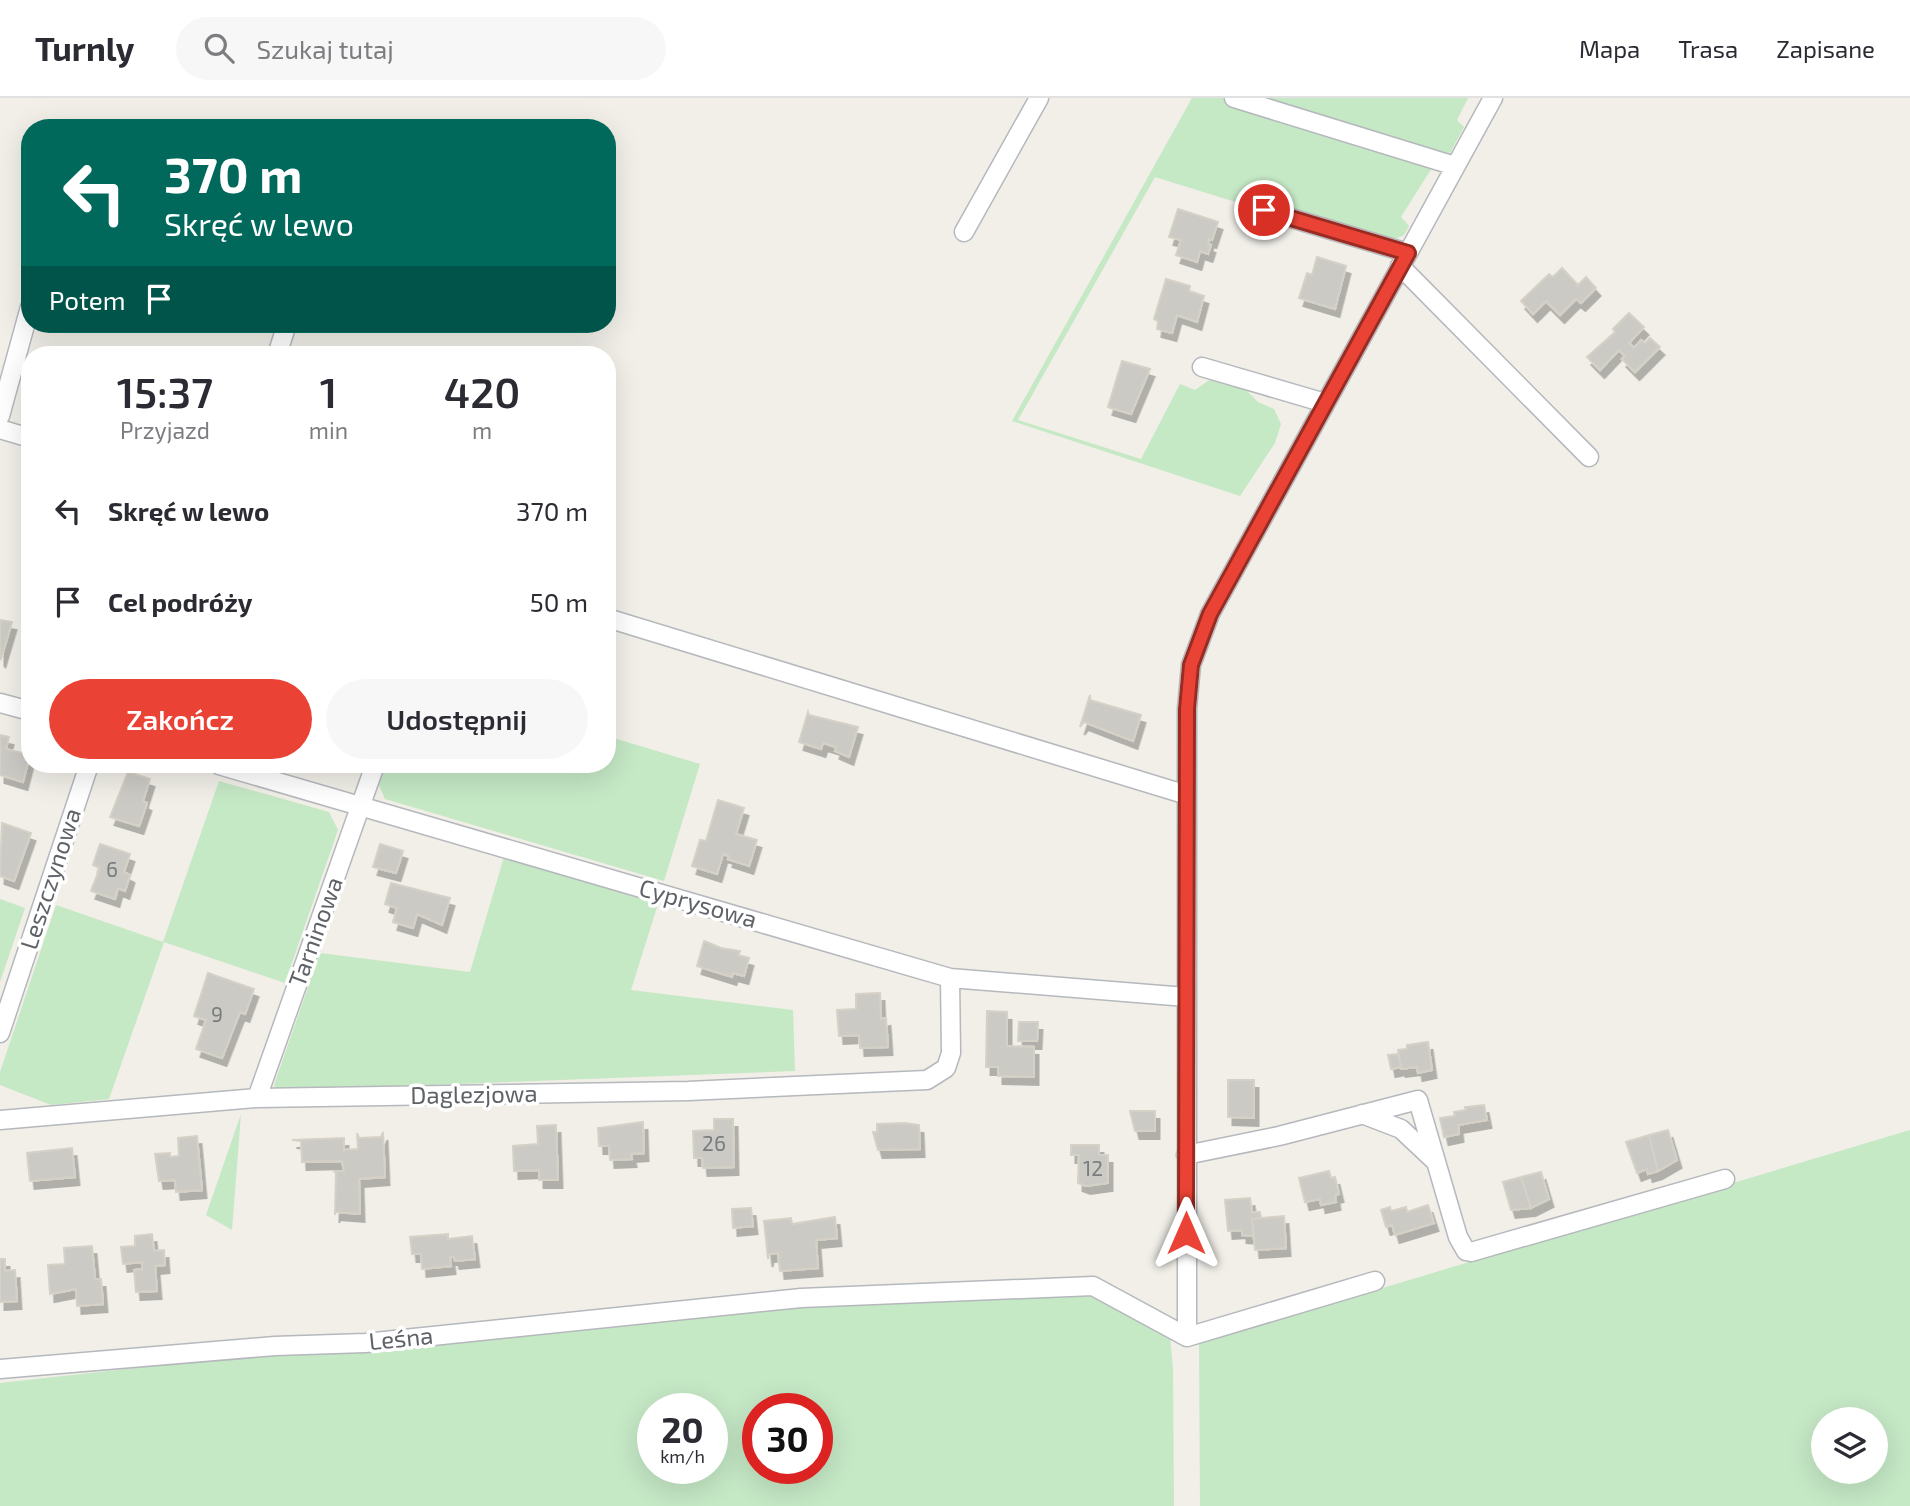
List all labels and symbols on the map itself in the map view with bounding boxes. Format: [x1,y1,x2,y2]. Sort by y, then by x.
pin [1234,180,1294,240]
street label: Leszczynowa [13,804,86,953]
house number: 6 [106,856,118,881]
street label: Cyprysowa [636,872,761,933]
street label: Tarninowa [281,873,348,990]
house number: 9 [211,1001,223,1026]
street label: Daglezjowa [410,1078,538,1109]
house number: 26 [702,1130,726,1155]
house number: 12 [1083,1155,1103,1180]
position arrow [1149,1196,1223,1270]
street label: Leśna [367,1320,434,1355]
speed limit sign: 30 [742,1393,833,1484]

